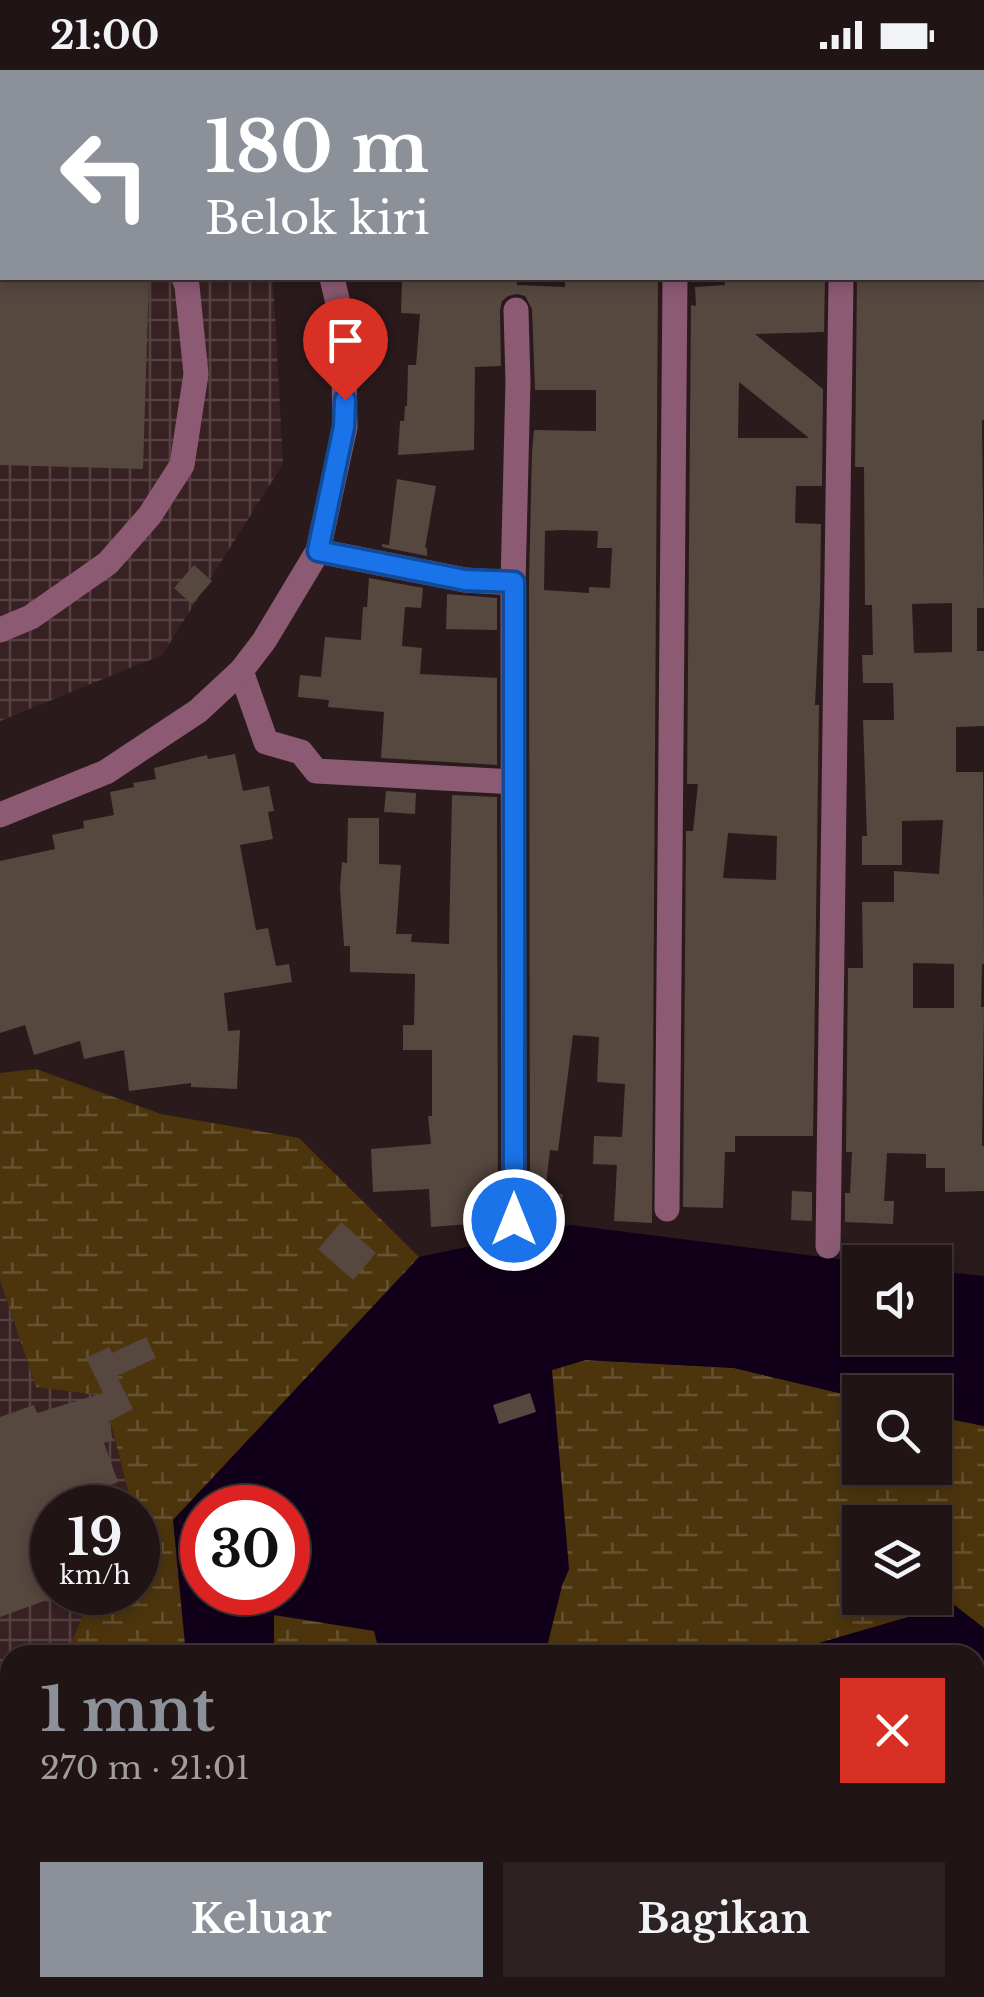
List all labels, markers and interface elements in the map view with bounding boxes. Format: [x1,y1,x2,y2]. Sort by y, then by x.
text: 21:00 [50,12,159,59]
text: 180 m [205,104,429,191]
icon: left [40,110,170,240]
text: Belok kiri [205,190,429,246]
pin [303,298,388,401]
icon: arrive [318,313,373,368]
position arrow [462,1168,566,1272]
map controls [842,1245,952,1615]
button: sound [842,1245,952,1355]
button: search [842,1375,952,1485]
speed limit sign: 30 [180,1485,310,1615]
button: layers [842,1505,952,1615]
text: 19 [67,1506,123,1569]
text: km/h [60,1560,130,1591]
text: 1 mnt [40,1673,215,1747]
button: close [840,1678,945,1783]
text: 270 m · 21:01 [40,1748,250,1788]
button: Keluar [40,1862,483,1977]
button: Bagikan [503,1862,945,1977]

